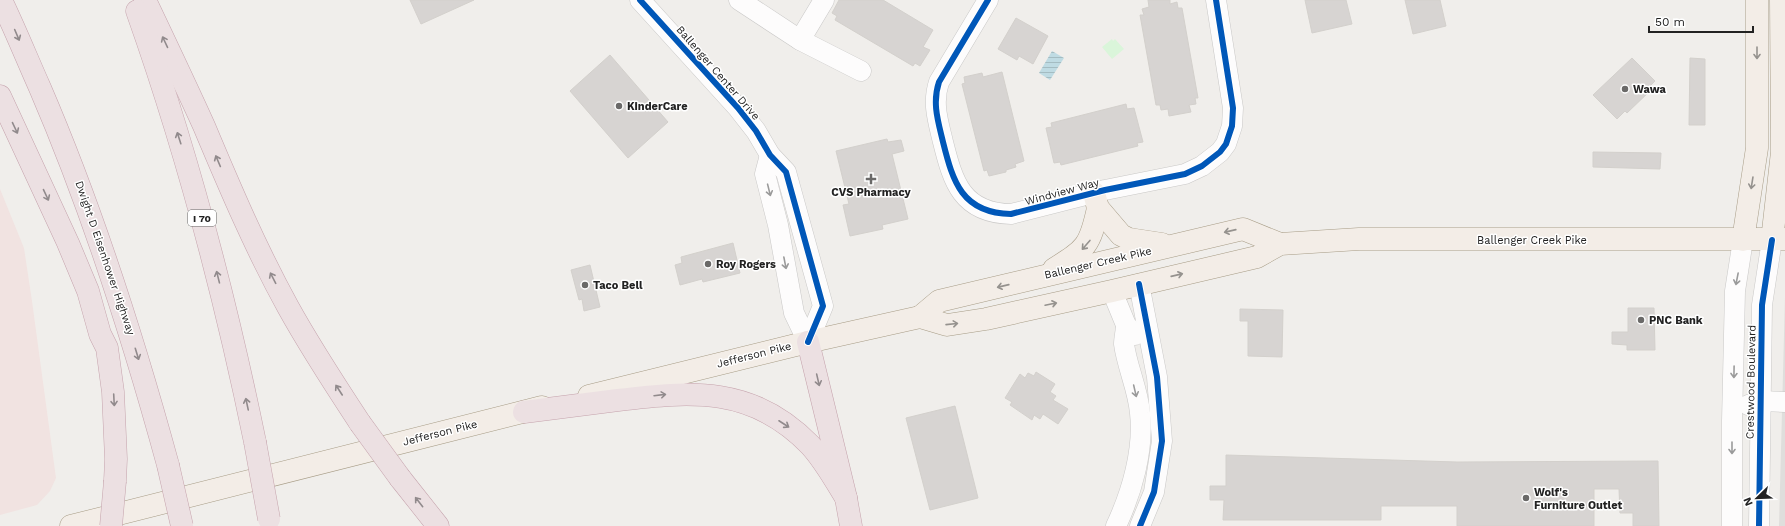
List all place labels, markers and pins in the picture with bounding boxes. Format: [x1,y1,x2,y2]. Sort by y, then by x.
place label: Wawa [1633,83,1667,96]
marker: Wawa [1620,84,1630,94]
place label: KinderCare [627,100,688,113]
marker: KinderCare [614,101,624,111]
marker: CVS Pharmacy [866,174,876,184]
place label: CVS Pharmacy [831,186,912,199]
place label: Roy Rogers [716,258,776,271]
marker: Roy Rogers [703,259,713,269]
place label: Taco Bell [593,279,643,292]
marker: Taco Bell [580,280,590,290]
place label: PNC Bank [1649,314,1703,327]
marker: PNC Bank [1636,315,1646,325]
place label: Wolf's Furniture Outlet [1534,486,1623,512]
marker: Wolf's Furniture Outlet [1521,493,1531,503]

